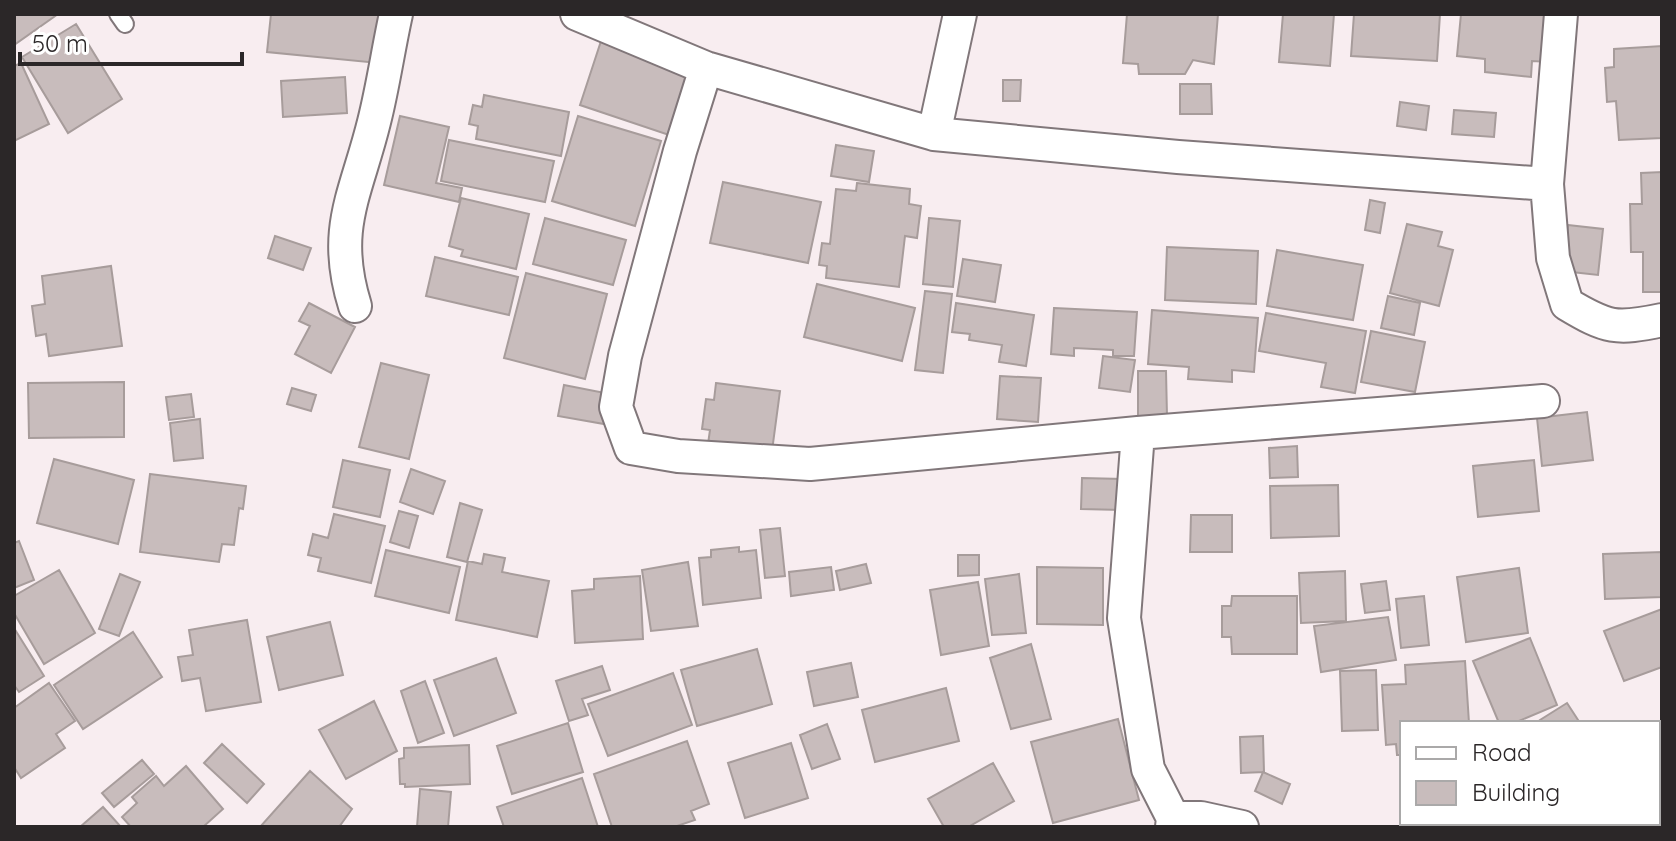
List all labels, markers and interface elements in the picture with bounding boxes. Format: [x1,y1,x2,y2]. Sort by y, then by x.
scale bar [20,16,242,66]
text: 50 m [32,28,88,58]
legend [1400,721,1660,825]
text: Road [1472,737,1532,767]
text: Building [1472,777,1560,807]

